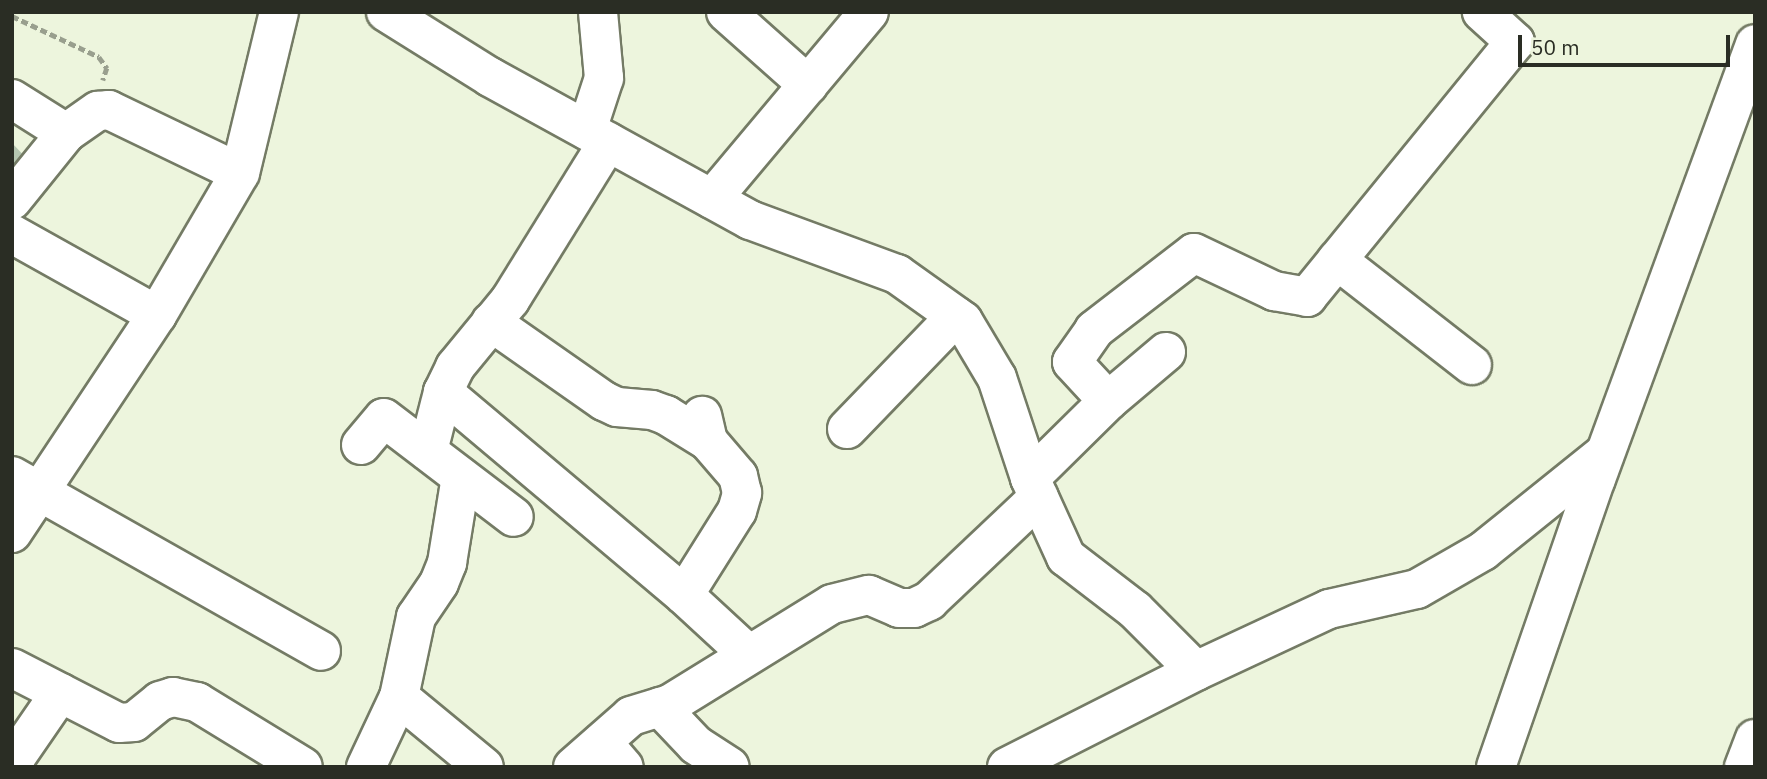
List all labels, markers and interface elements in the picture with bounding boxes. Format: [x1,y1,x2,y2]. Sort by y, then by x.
scale bar [1522,21,1734,65]
text: 50 m [1531,33,1580,61]

